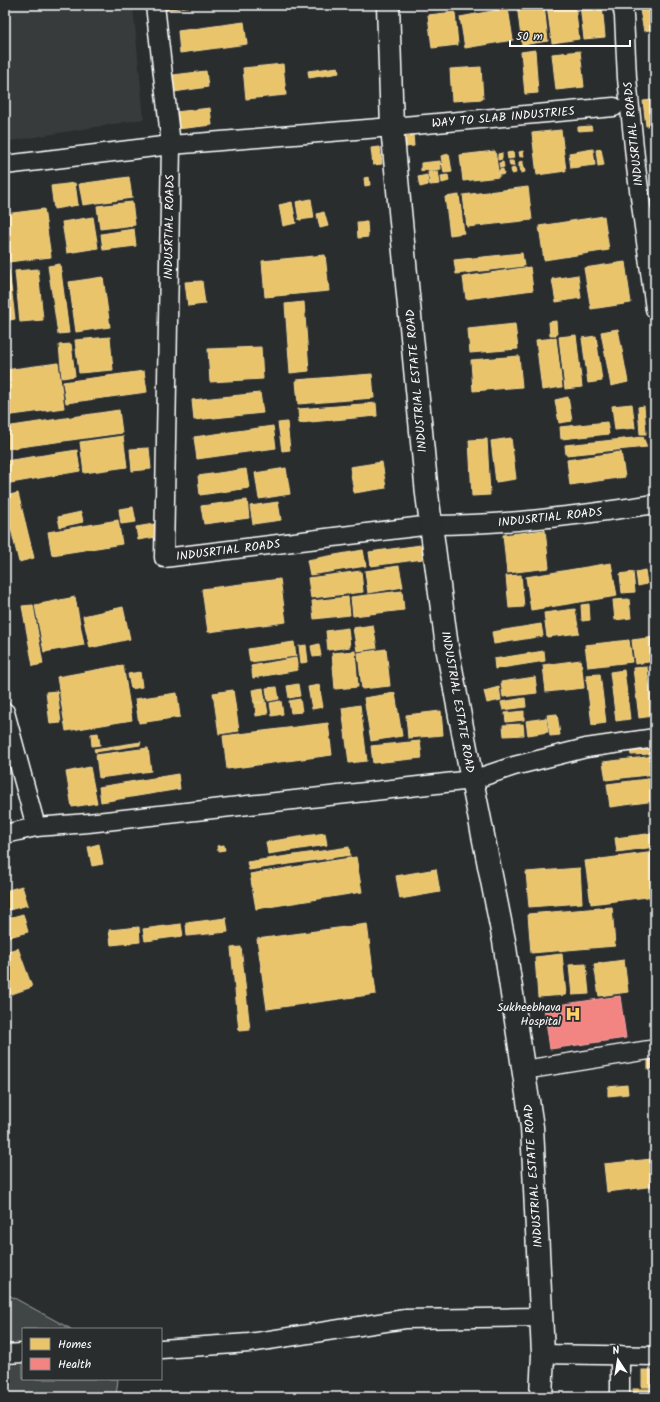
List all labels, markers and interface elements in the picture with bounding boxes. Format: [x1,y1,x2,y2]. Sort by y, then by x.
scale bar [510,22,630,48]
text: 50 m [516,27,543,46]
street label: INDUSRTIAL ROADS [619,80,648,187]
street label: WAY TO SLAB INDUSTRIES [431,102,576,133]
street label: INDUSRTIAL ROADS [159,174,180,280]
street label: INDUSTRIAL ESTATE ROAD [401,308,432,453]
street label: INDUSRTIAL ROADS [497,503,604,532]
street label: INDUSRTIAL ROADS [175,535,282,566]
street label: INDUSTRIAL ESTATE ROAD [436,630,479,775]
place label: Sukheebhava Hospital [497,998,561,1031]
hospital icon: Sukheebhava Hospital [564,1005,582,1023]
street label: INDUSTRIAL ESTATE ROAD [519,1103,548,1248]
legend [22,1328,162,1380]
text: Homes [58,1335,92,1354]
north arrow [598,1340,638,1380]
text: N [611,1342,621,1361]
text: Health [58,1355,91,1374]

